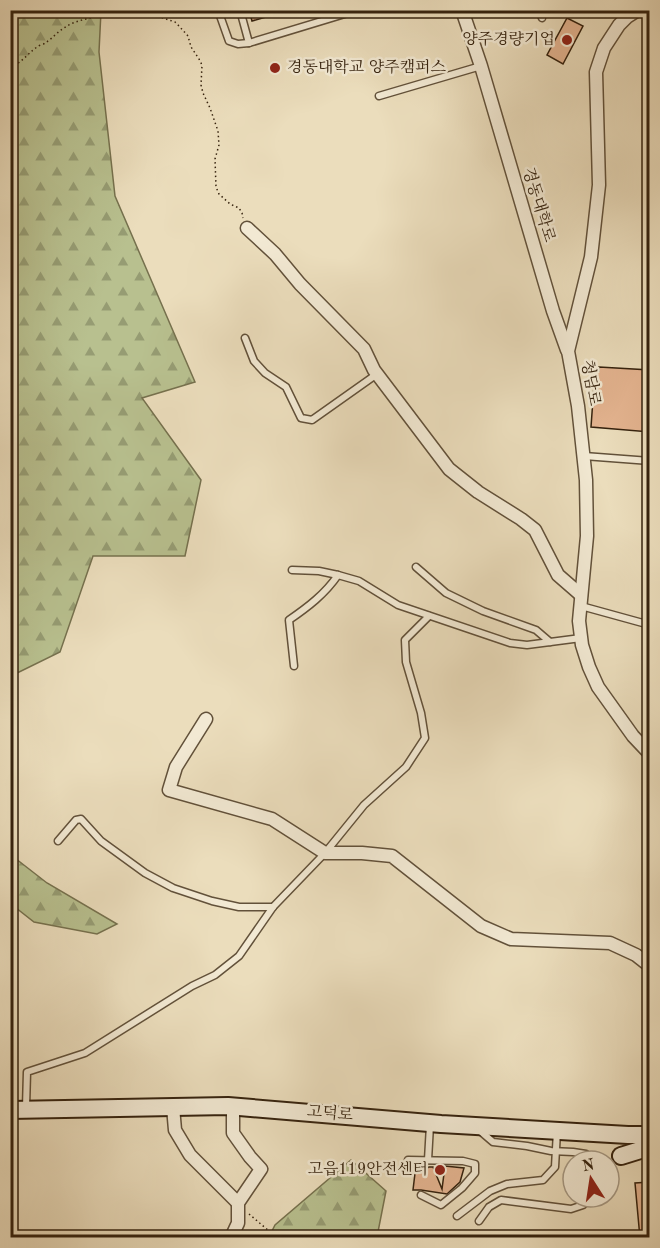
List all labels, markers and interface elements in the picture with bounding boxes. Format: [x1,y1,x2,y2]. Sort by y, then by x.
place label: 양주경량기업 [462,31,555,48]
marker: 양주경량기업 [560,33,574,47]
place label: 경동대학교 양주캠퍼스 [287,59,447,76]
marker: 경동대학교 양주캠퍼스 [268,61,282,75]
street label: 경동대학로 [519,165,558,245]
street label: 청담로 [578,359,603,408]
street label: 고덕로 [306,1103,354,1124]
north arrow [561,1149,621,1209]
text: N [581,1157,597,1175]
place label: 고읍119안전센터 [307,1161,428,1178]
marker: 고읍119안전센터 [433,1163,447,1177]

